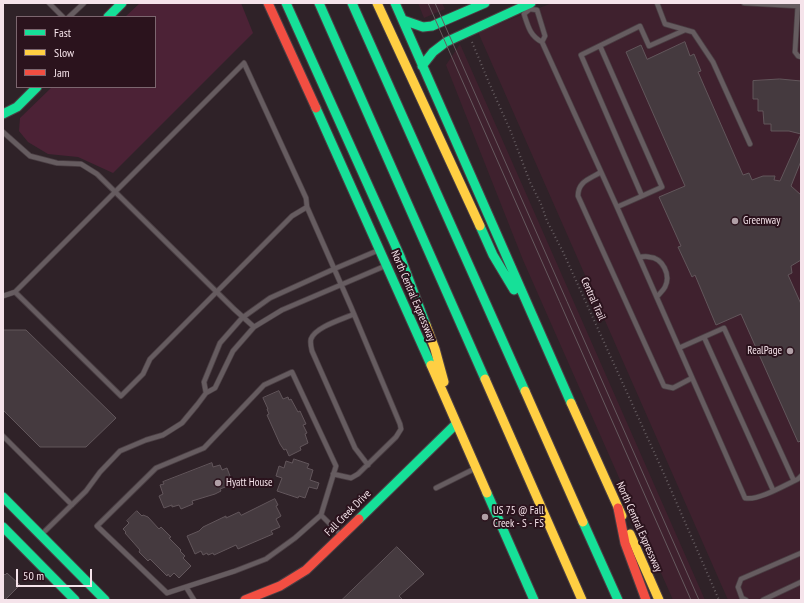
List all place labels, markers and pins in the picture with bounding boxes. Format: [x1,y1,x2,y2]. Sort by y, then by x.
place label: Greenway [743,214,780,228]
marker: Greenway [730,216,740,226]
place label: RealPage [747,344,782,358]
marker: RealPage [785,346,795,356]
place label: Hyatt House [226,476,272,490]
marker: Hyatt House [213,478,223,488]
place label: US 75 @ Fall Creek - S - FS [493,504,544,530]
marker: US 75 @ Fall Creek - S - FS [480,512,490,522]

